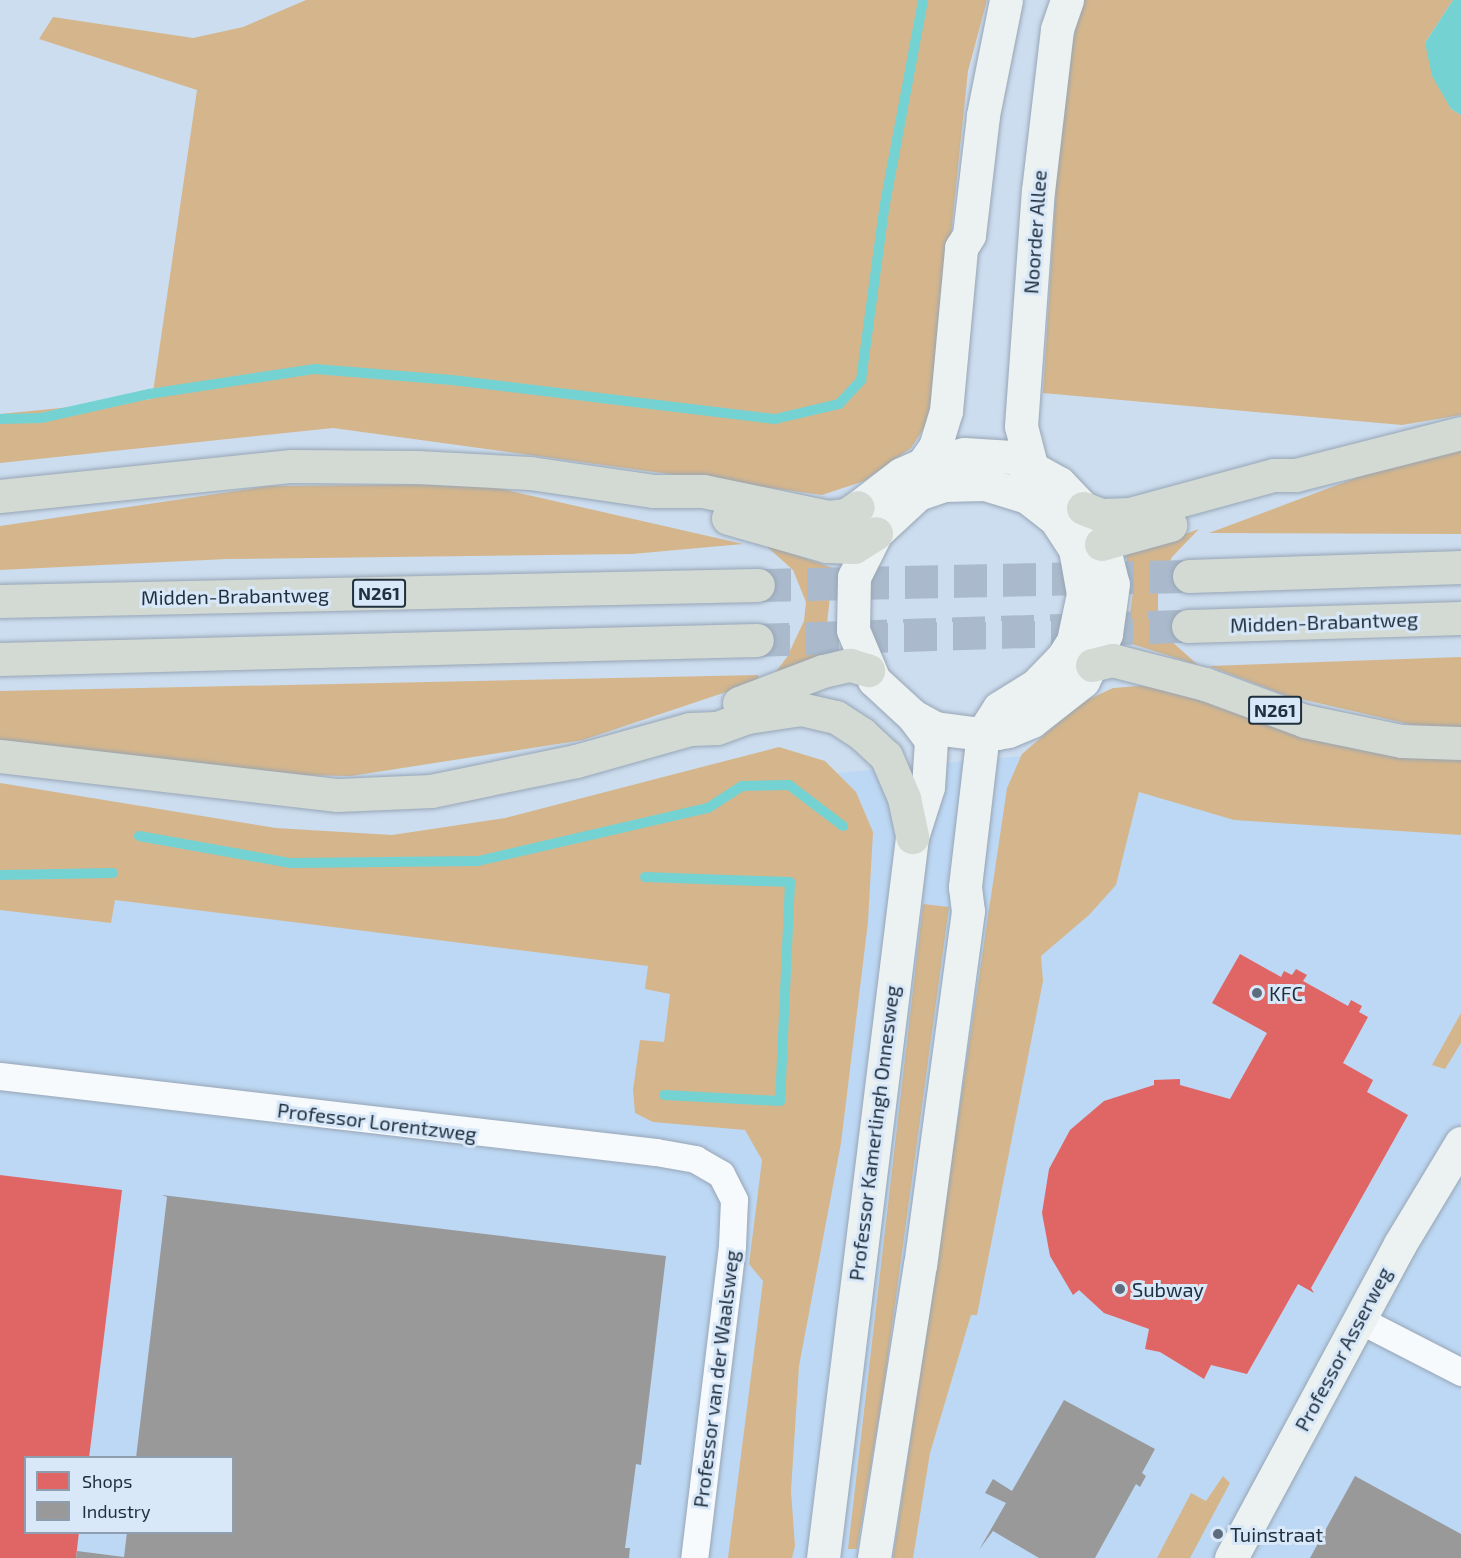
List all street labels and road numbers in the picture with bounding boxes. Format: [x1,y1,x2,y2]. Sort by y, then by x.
street label: Noorder Allee [1019,169,1051,295]
road number: N261 [352,578,406,608]
street label: Midden-Brabantweg [141,582,329,610]
street label: Midden-Brabantweg [1230,607,1418,637]
road number: N261 [1248,695,1302,725]
street label: Professor Kamerlingh Onnesweg [844,984,904,1282]
street label: Professor Lorentzweg [276,1098,478,1146]
street label: Professor van der Waalsweg [688,1248,744,1510]
street label: Professor Asserweg [1289,1263,1397,1435]

